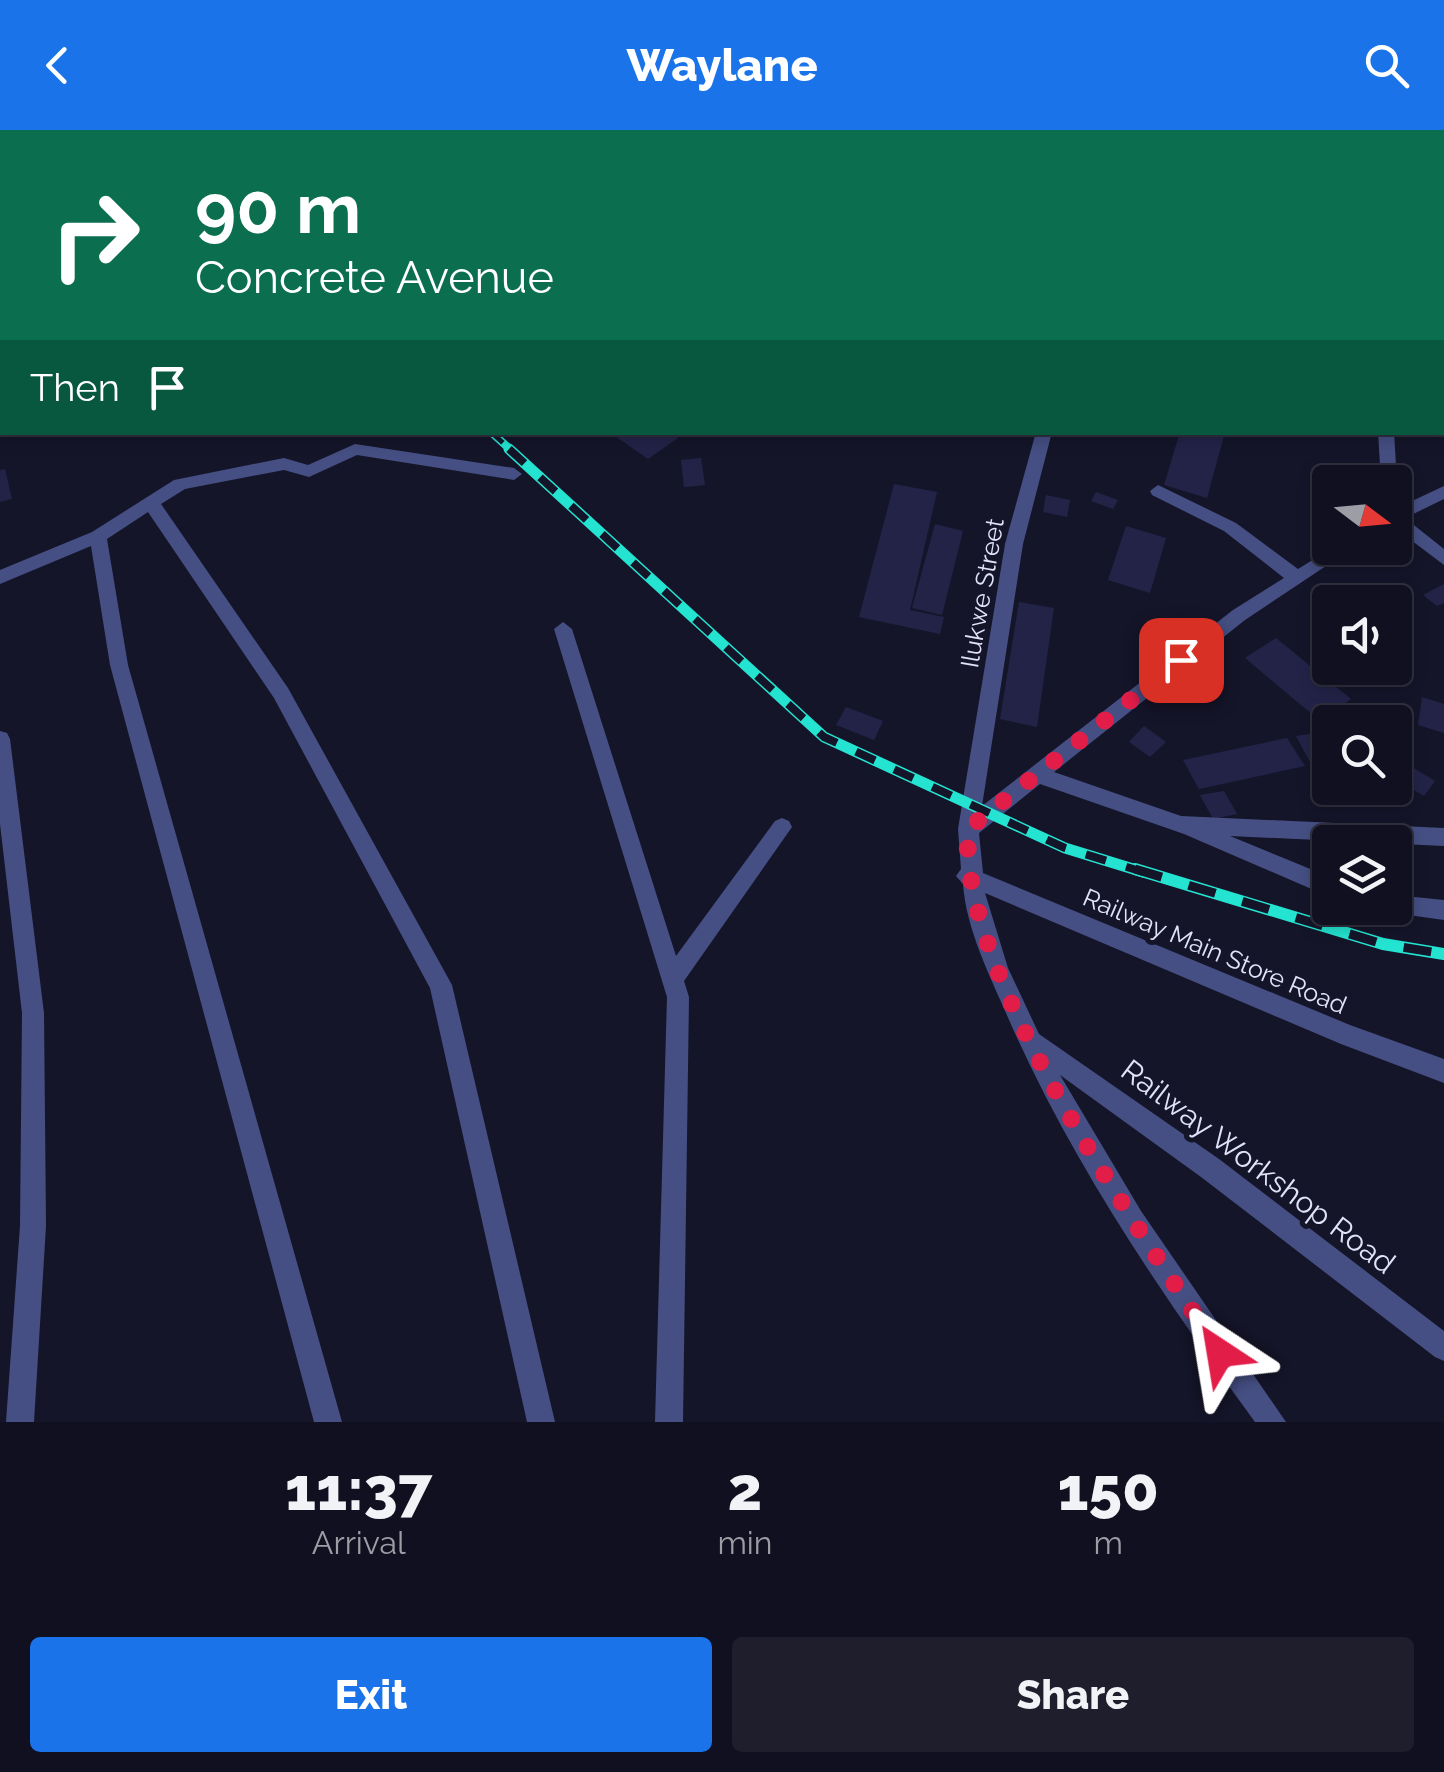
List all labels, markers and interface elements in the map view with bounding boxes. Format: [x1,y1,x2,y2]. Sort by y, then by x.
icon: back [30,38,85,93]
icon: search [1359,38,1414,93]
text: Waylane [626,39,818,92]
text: 90 m [195,167,361,249]
icon: right [30,170,160,300]
text: Concrete Avenue [195,251,554,304]
icon: arrive [140,360,195,415]
text: Then [30,365,120,410]
north arrow [1312,465,1412,565]
map controls [1312,465,1412,925]
street label: Ilukwe Street [954,515,1010,670]
button: sound [1312,585,1412,685]
pin [1139,618,1224,703]
icon: arrive [1154,633,1209,688]
button: search [1312,705,1412,805]
button: layers [1312,825,1412,925]
street label: Railway Main Store Road [1079,882,1351,1020]
street label: Railway Workshop Road [1115,1052,1402,1281]
position arrow [1168,1301,1272,1405]
text: 11:37 [285,1454,432,1524]
text: 2 [728,1454,762,1524]
text: 150 [1058,1454,1159,1524]
text: Arrival [312,1524,406,1561]
text: min [717,1524,772,1561]
text: m [1093,1524,1123,1561]
button: Exit [30,1637,712,1752]
button: Share [732,1637,1414,1752]

